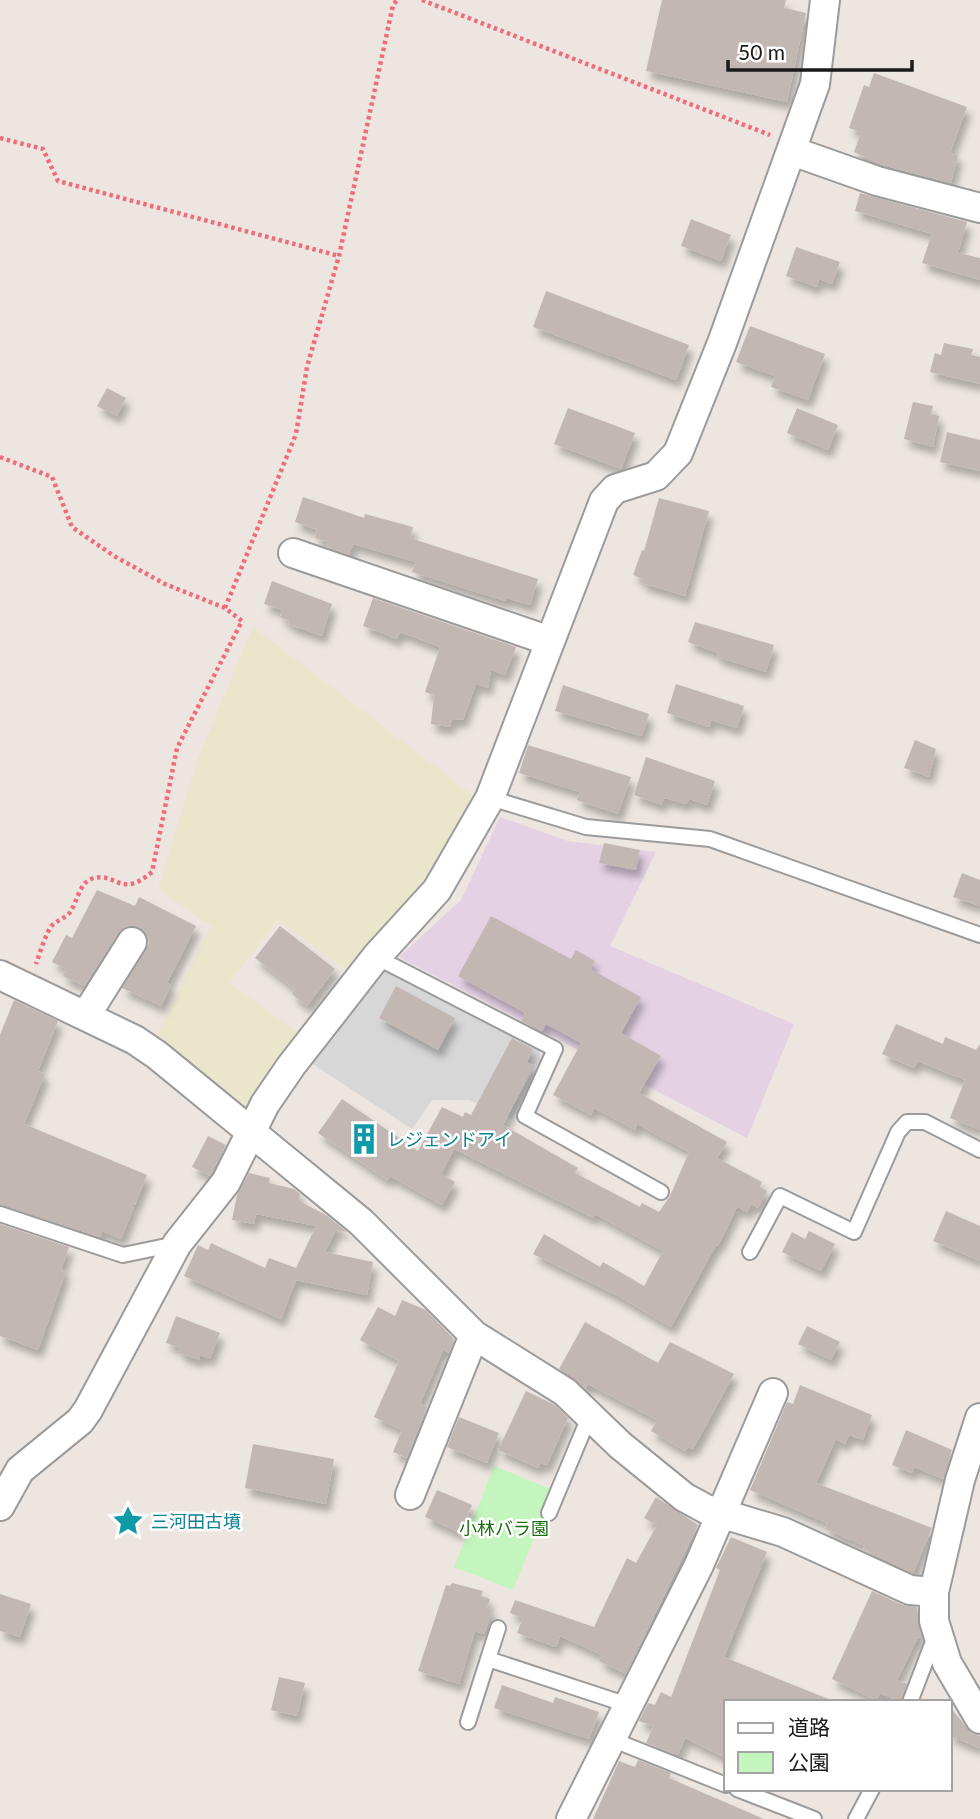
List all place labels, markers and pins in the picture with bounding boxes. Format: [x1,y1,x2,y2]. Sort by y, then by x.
building icon: レジェンドアイ [347,1122,381,1156]
place label: レジェンドアイ [387,1128,512,1150]
place icon: 三河田古墳 [111,1504,145,1538]
place label: 三河田古墳 [151,1510,241,1532]

